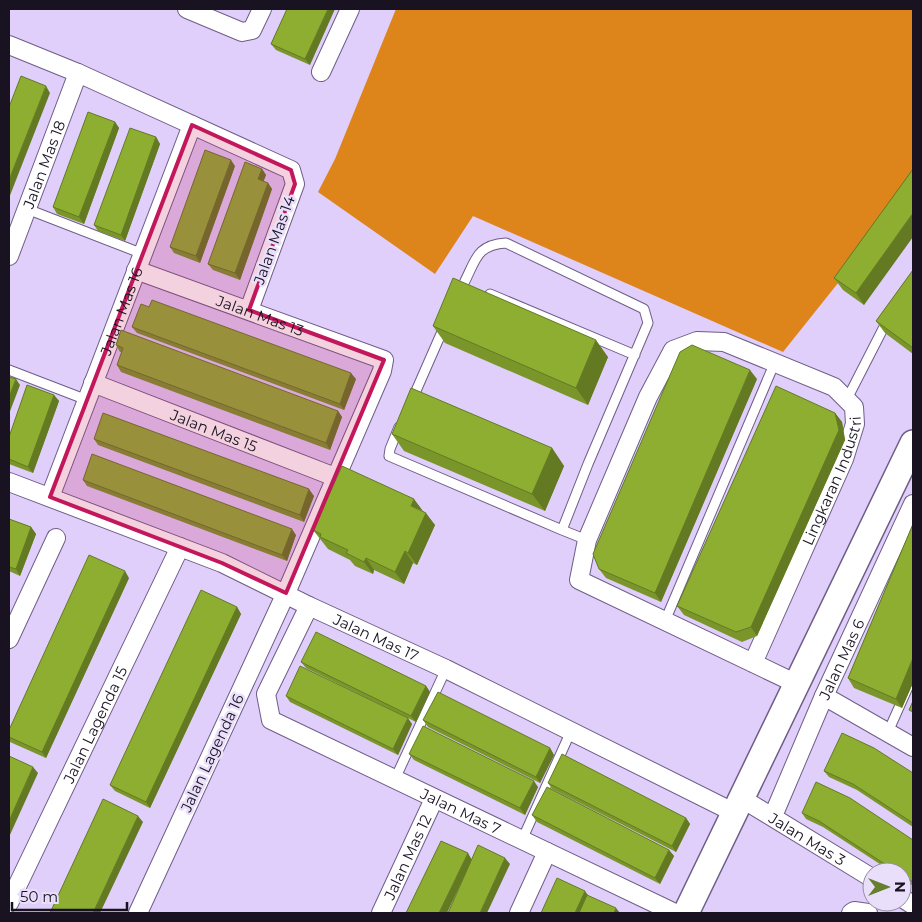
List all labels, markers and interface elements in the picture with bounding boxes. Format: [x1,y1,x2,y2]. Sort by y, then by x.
street label: Jalan Mas 18 [18,118,69,212]
street label: Jalan Mas 14 [249,193,299,288]
street label: Jalan Mas 16 [95,265,146,359]
street label: Jalan Mas 13 [213,290,306,340]
street label: Jalan Mas 15 [167,404,260,456]
street label: Lingkaran Industri [797,416,865,548]
street label: Jalan Mas 17 [330,609,422,665]
street label: Jalan Mas 6 [814,616,868,704]
street label: Jalan Lagenda 15 [58,663,131,787]
street label: Jalan Lagenda 16 [176,691,248,816]
street label: Jalan Mas 7 [417,783,504,838]
street label: Jalan Mas 3 [765,808,849,869]
street label: Jalan Mas 12 [379,811,435,903]
north arrow [862,862,912,912]
scale bar [12,880,128,912]
text: N [891,881,909,893]
text: 50 m [20,887,58,906]

